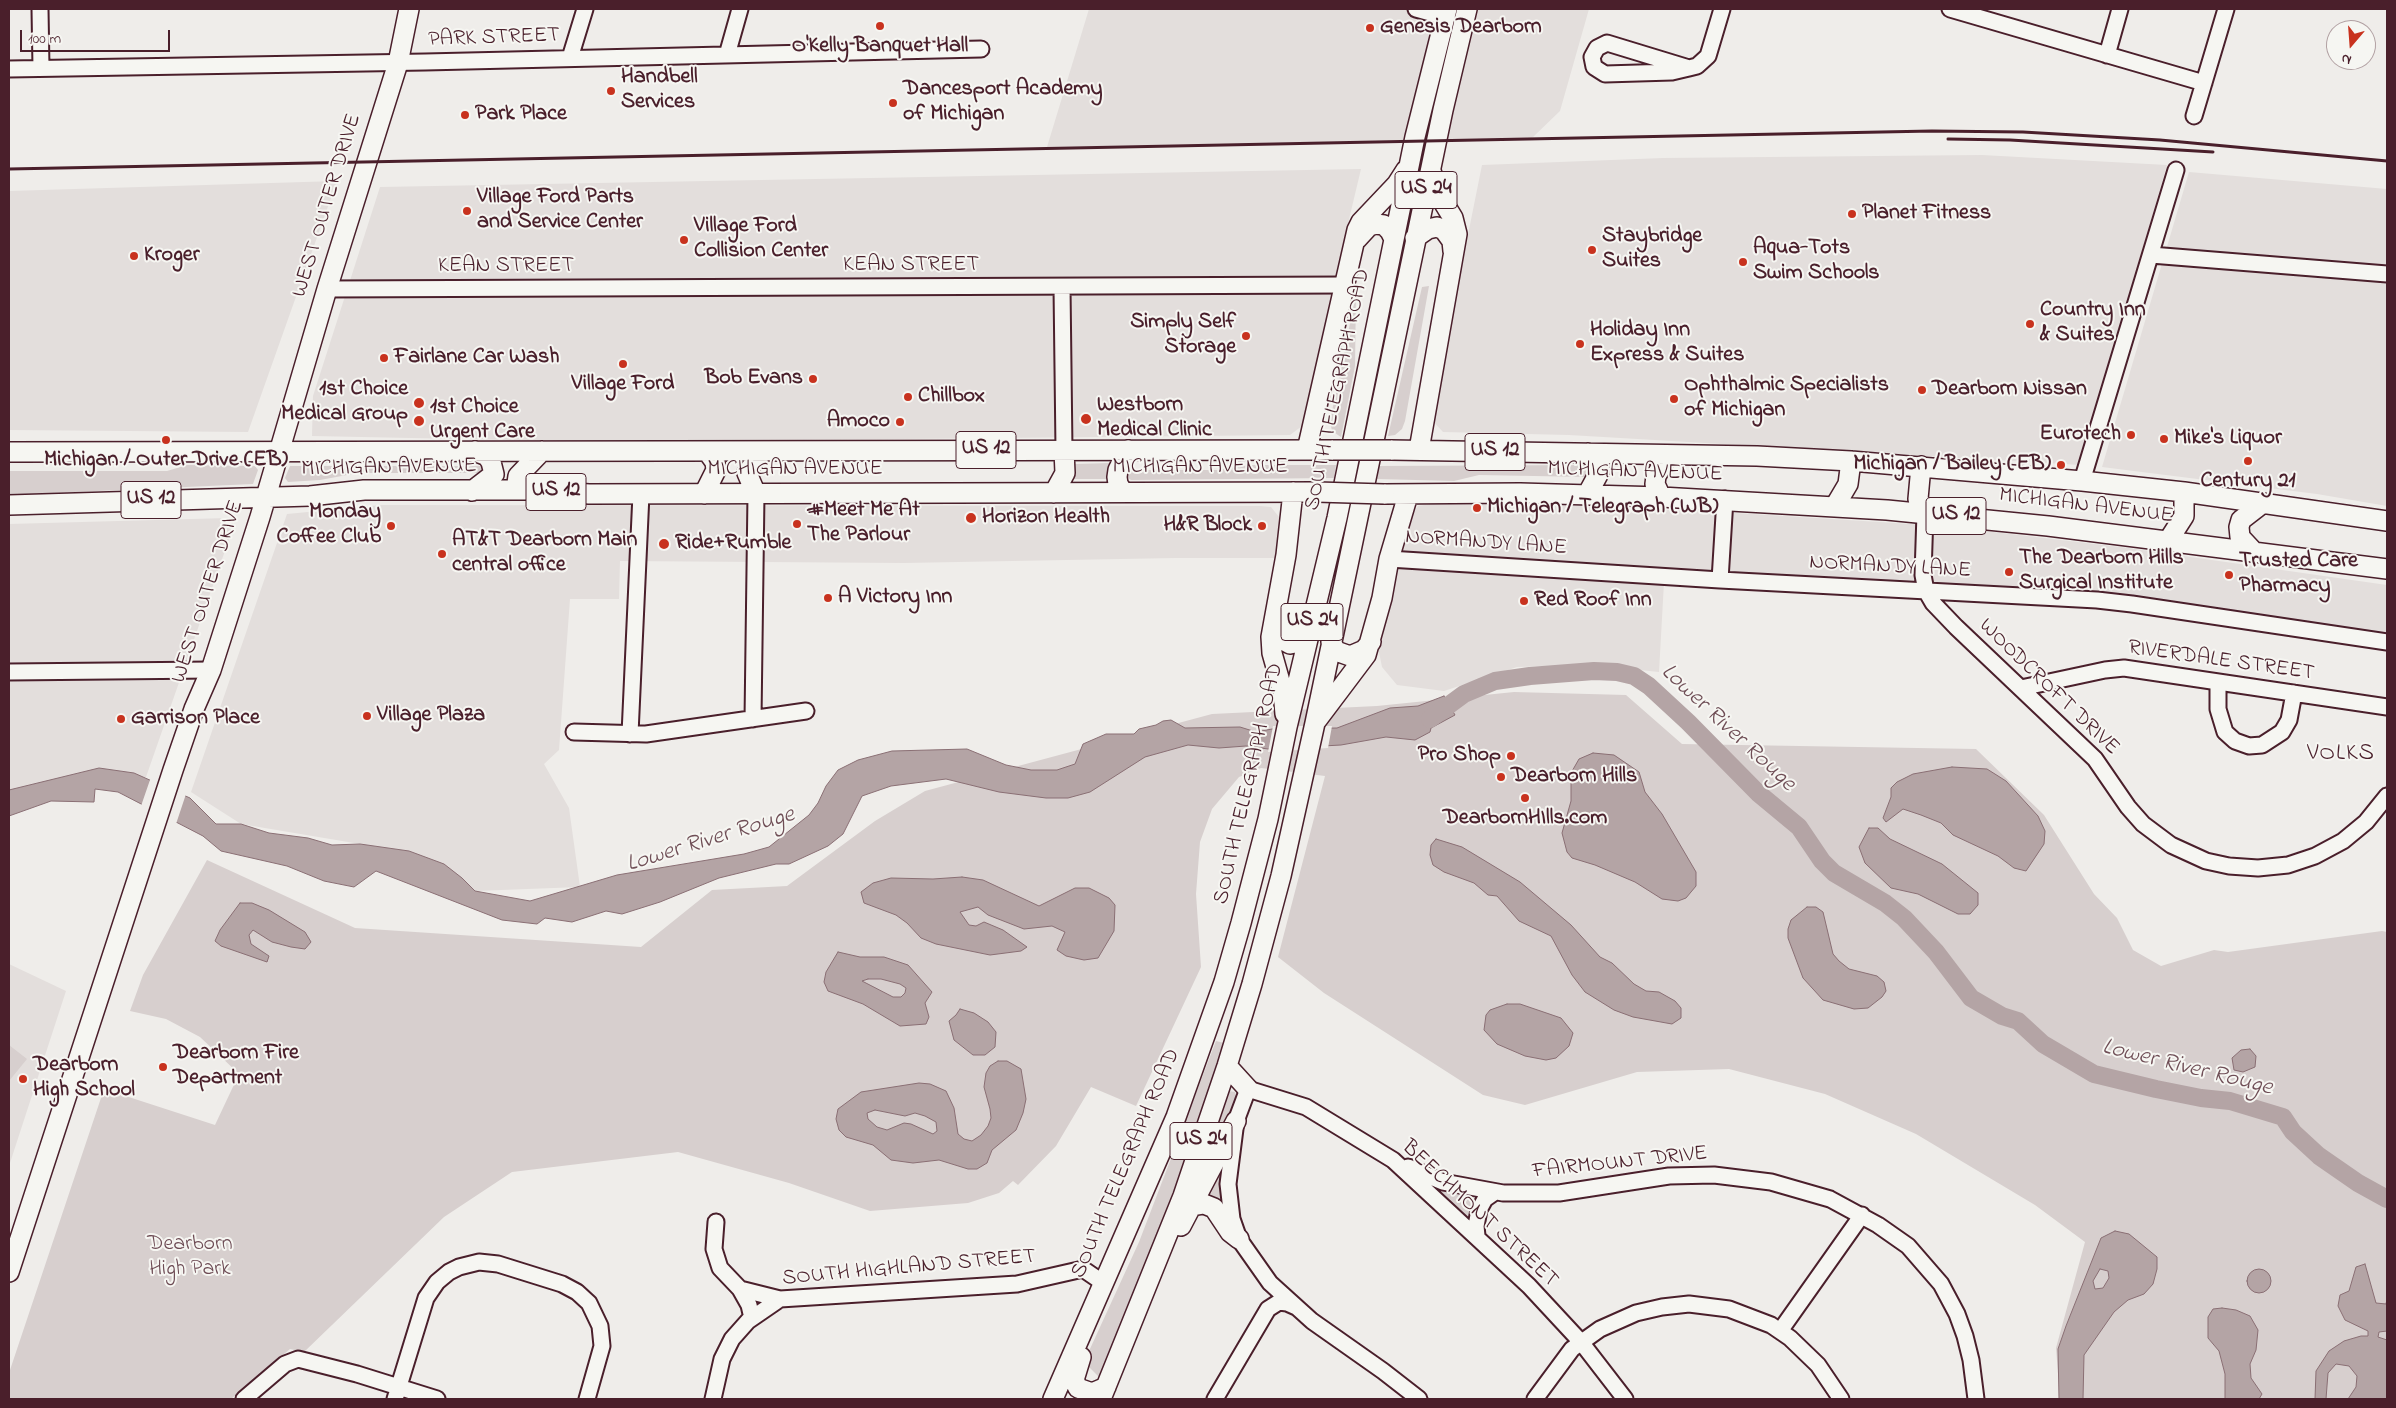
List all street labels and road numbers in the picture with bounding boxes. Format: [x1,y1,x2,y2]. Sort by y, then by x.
street label: PARK STREET [428,24,560,54]
street label: WEST OUTER DRIVE [288,111,368,301]
road number: US 24 [1395,172,1457,208]
street label: KEAN STREET [843,253,979,279]
street label: KEAN STREET [438,254,574,280]
street label: SOUTH TELEGRAPH ROAD [1300,267,1378,513]
road number: US 12 [956,432,1016,468]
road number: US 12 [1465,434,1525,471]
street label: MICHIGAN AVENUE [301,454,477,484]
street label: MICHIGAN AVENUE [1112,455,1288,481]
street label: MICHIGAN AVENUE [707,457,883,483]
street label: MICHIGAN AVENUE [1547,457,1723,489]
road number: US 12 [526,474,586,511]
road number: US 12 [121,482,181,518]
street label: MICHIGAN AVENUE [1997,483,2175,531]
street label: WEST OUTER DRIVE [167,497,251,687]
road number: US 12 [1926,498,1986,534]
street label: NORMANDY LANE [1404,525,1568,563]
street label: NORMANDY LANE [1808,551,1972,585]
road number: US 24 [1281,604,1343,640]
street label: WOODCROFT DRIVE [1972,614,2124,762]
street label: RIVERDALE STREET [2126,636,2316,688]
street label: SOUTH TELEGRAPH ROAD [1209,661,1291,907]
street label: SOUTH TELEGRAPH ROAD [1067,1045,1187,1283]
road number: US 24 [1170,1122,1232,1160]
street label: BEECHMONT STREET [1395,1135,1563,1295]
street label: FAIRMOUNT DRIVE [1531,1142,1709,1186]
street label: SOUTH HIGHLAND STREET [781,1245,1037,1293]

